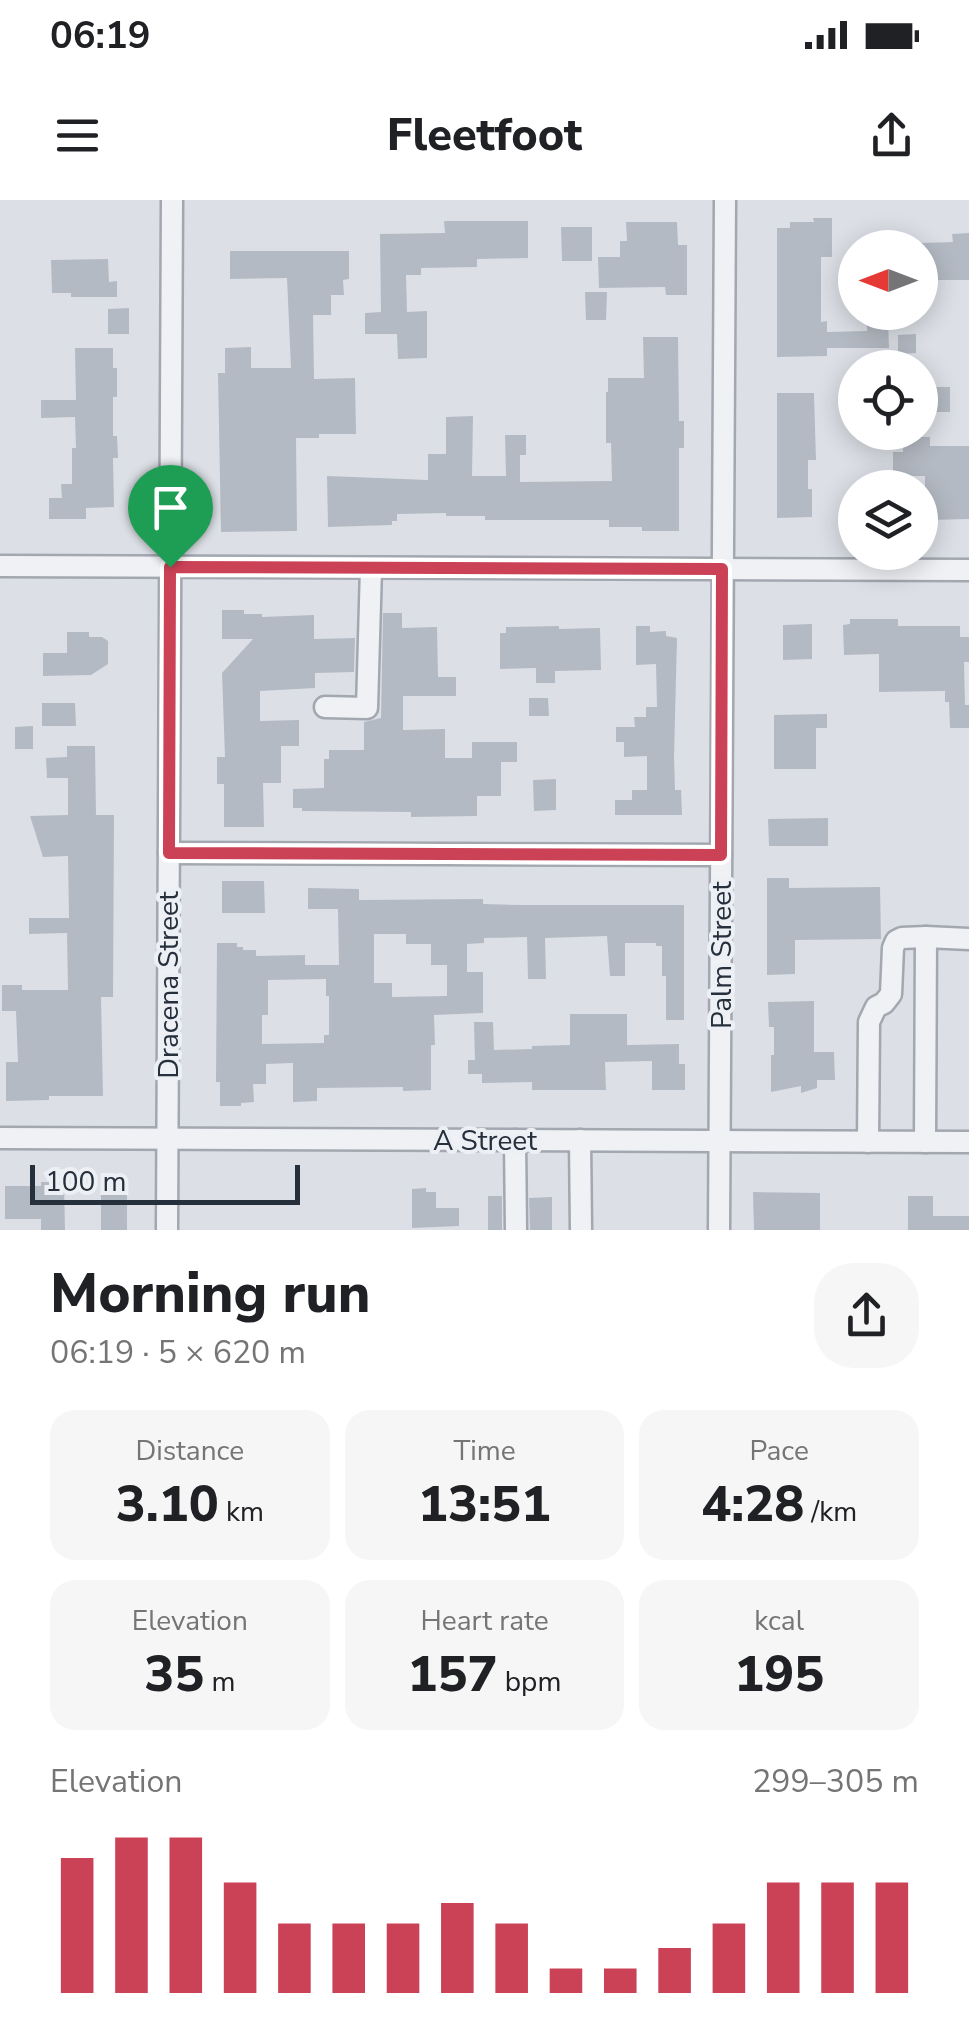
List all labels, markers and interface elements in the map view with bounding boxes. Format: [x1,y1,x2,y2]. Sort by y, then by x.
text: 06:19 [50,10,151,61]
text: Fleetfoot [387,105,582,166]
icon: menu [50,108,105,163]
icon: share [864,108,919,163]
north arrow [838,230,938,330]
map controls [838,230,938,570]
button: locate [838,350,938,450]
pin [128,465,213,568]
button: layers [838,470,938,570]
icon: arrive [143,480,198,535]
street label: Palm Street [703,881,741,1029]
street label: Dracena Street [150,891,188,1079]
street label: A Street [433,1122,537,1160]
scale bar [30,1160,300,1204]
text: 100 m [45,1163,127,1201]
text: Morning run [50,1256,370,1331]
button: share [814,1263,919,1368]
text: 06:19 · 5 × 620 m [50,1331,306,1374]
text: Distance [135,1432,244,1470]
text: Time [453,1432,516,1470]
text: Pace [749,1432,809,1470]
text: 3.10 [116,1470,219,1539]
text: 13:51 [418,1470,551,1539]
text: 4:28 [701,1470,804,1539]
text: km [219,1493,264,1531]
text: /km [804,1493,857,1531]
text: Elevation [132,1602,248,1640]
text: Heart rate [420,1602,549,1640]
text: kcal [754,1602,804,1640]
text: 35 [144,1640,204,1709]
text: 157 [408,1640,498,1709]
text: 195 [734,1640,824,1709]
text: m [204,1663,235,1701]
text: bpm [498,1663,561,1701]
text: Elevation [50,1760,183,1803]
text: 299–305 m [752,1760,919,1803]

